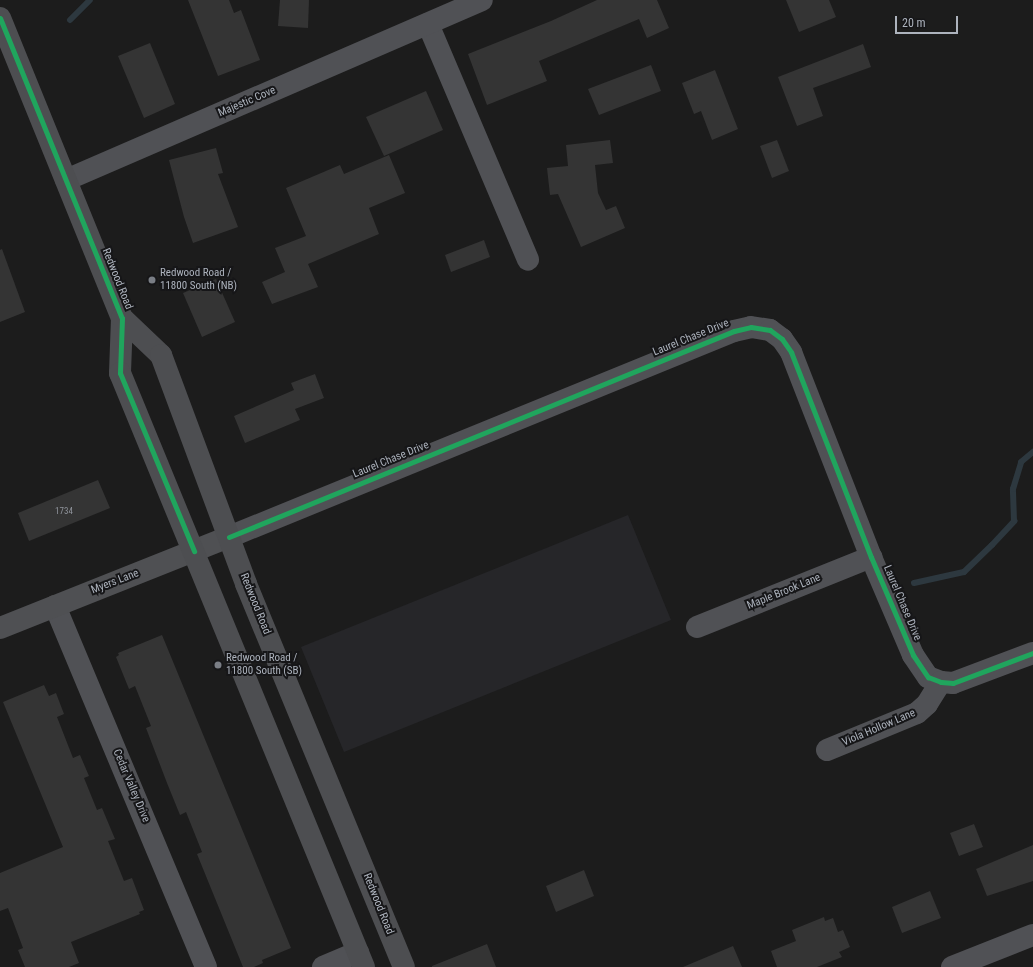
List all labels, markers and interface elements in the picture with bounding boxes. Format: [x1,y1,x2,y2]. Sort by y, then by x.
scale bar [897,8,960,34]
text: 20 m [902,16,926,30]
street label: Majestic Cove [216,84,278,120]
street label: Redwood Road [99,247,135,311]
place label: Redwood Road / 11800 South (NB) [160,267,237,293]
marker: Redwood Road / 11800 South (NB) [147,275,157,285]
street label: Laurel Chase Drive [651,317,731,359]
street label: Laurel Chase Drive [351,439,431,481]
house number: 1734 [55,506,73,516]
street label: Laurel Chase Drive [880,563,924,643]
street label: Myers Lane [89,567,141,597]
street label: Maple Brook Lane [745,571,823,613]
street label: Redwood Road [237,572,273,636]
place label: Redwood Road / 11800 South (SB) [226,652,302,678]
marker: Redwood Road / 11800 South (SB) [213,660,223,670]
street label: Viola Hollow Lane [840,707,918,749]
street label: Cedar Valley Drive [110,747,152,825]
street label: Redwood Road [360,872,396,936]

